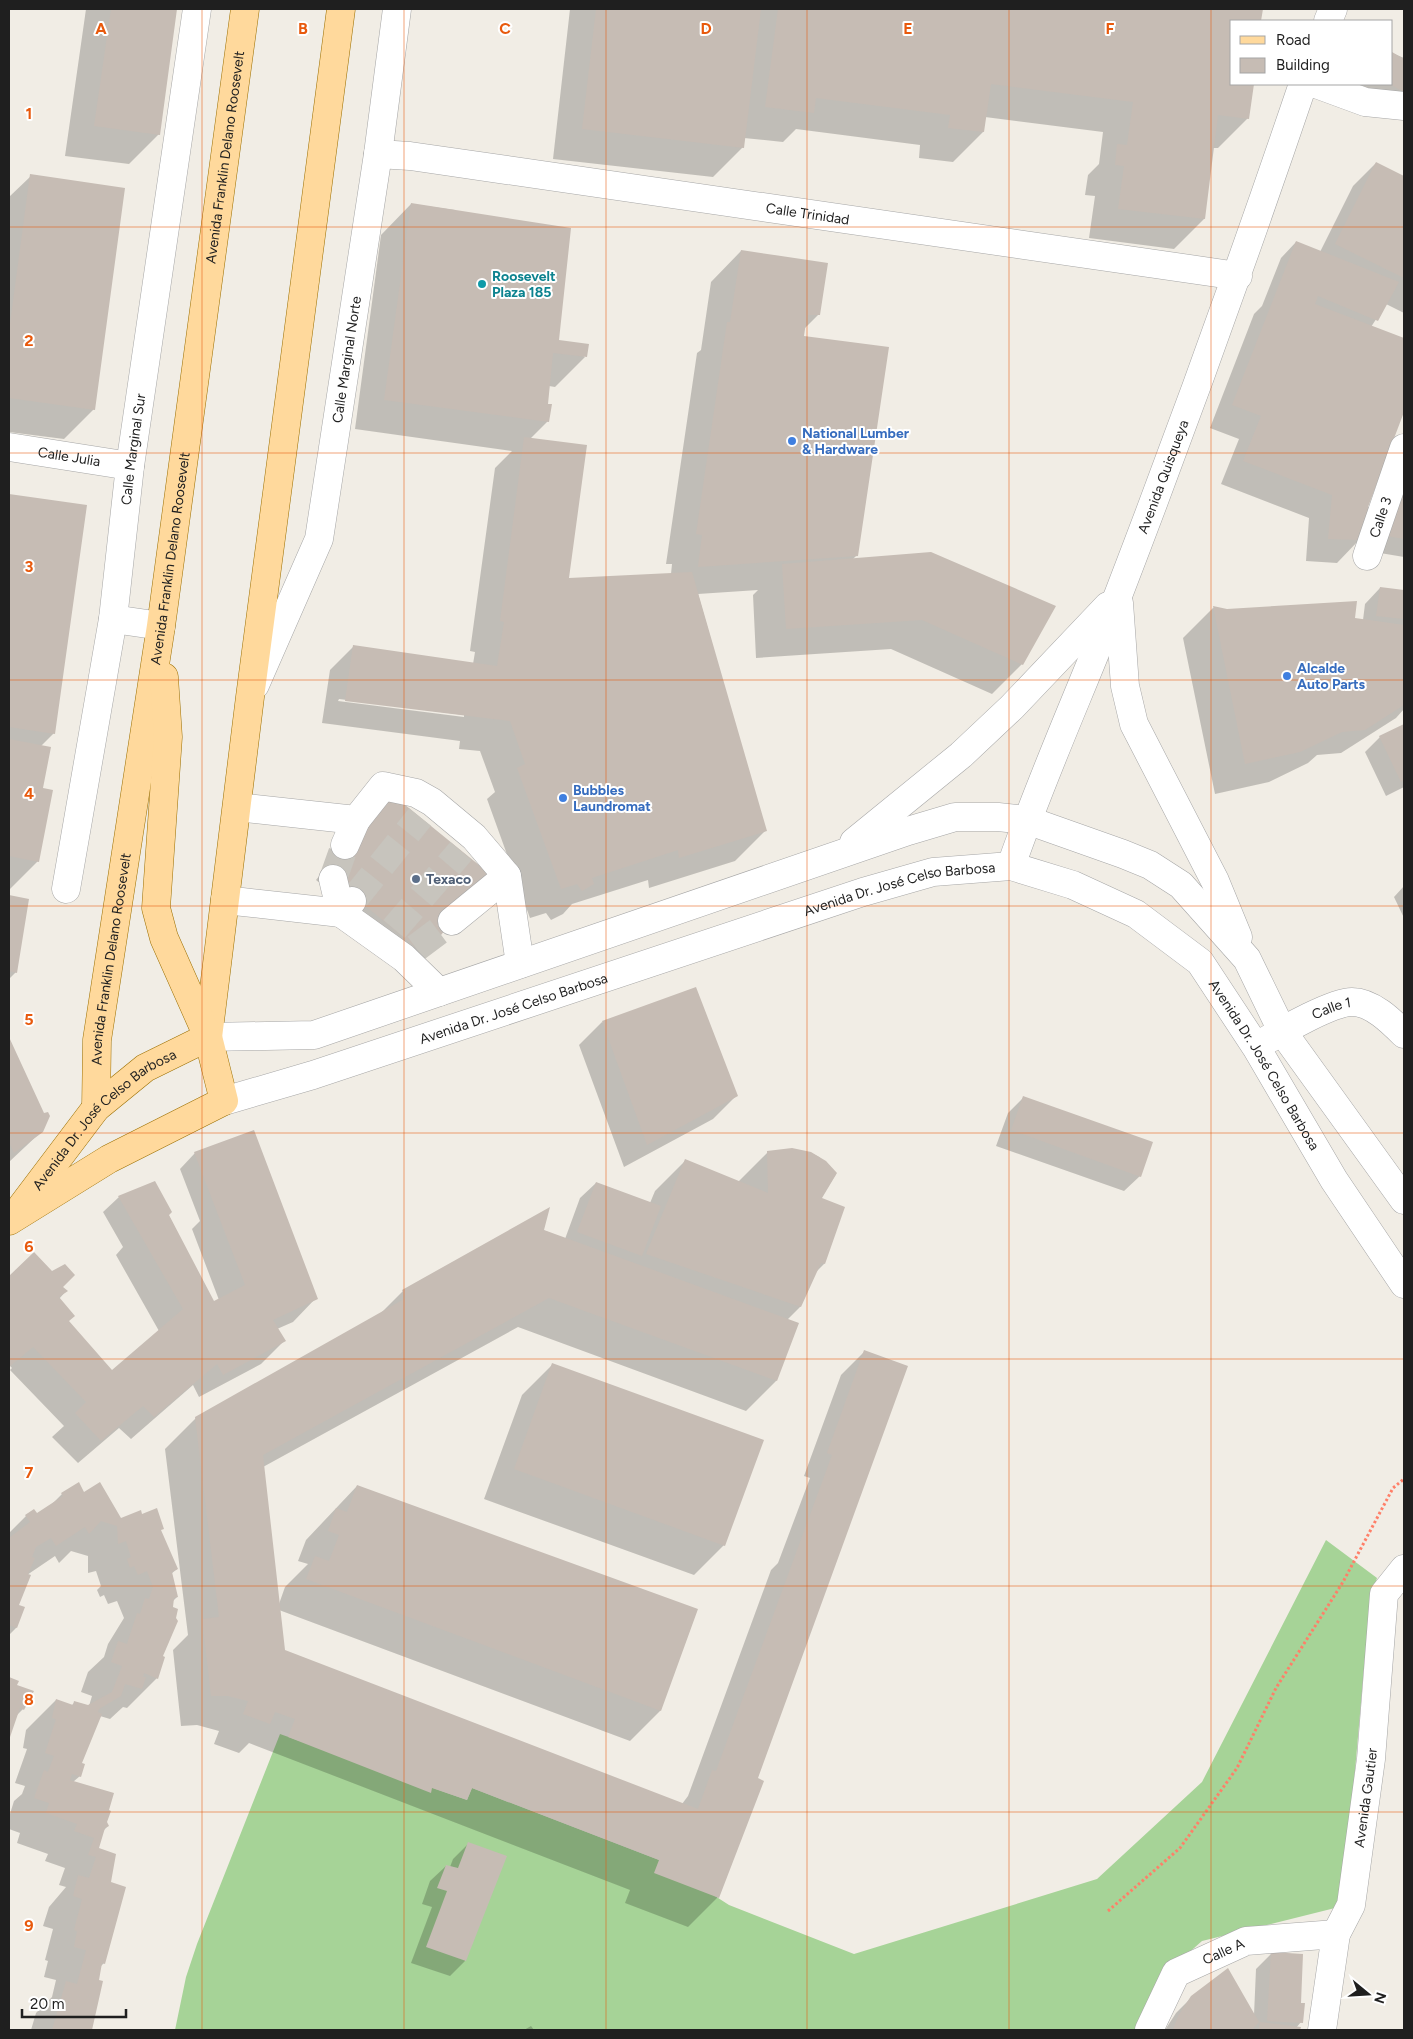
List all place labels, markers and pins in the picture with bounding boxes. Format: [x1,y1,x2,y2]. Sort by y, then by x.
place label: Roosevelt Plaza 185 [492,268,556,301]
marker: Roosevelt Plaza 185 [476,278,488,290]
place label: National Lumber & Hardware [802,425,910,458]
marker: National Lumber & Hardware [786,435,798,447]
place label: Alcalde Auto Parts [1297,660,1366,693]
marker: Alcalde Auto Parts [1281,670,1293,682]
place label: Bubbles Laundromat [573,782,651,815]
marker: Bubbles Laundromat [557,792,569,804]
place label: Texaco [426,871,471,888]
marker: Texaco [410,873,422,885]

